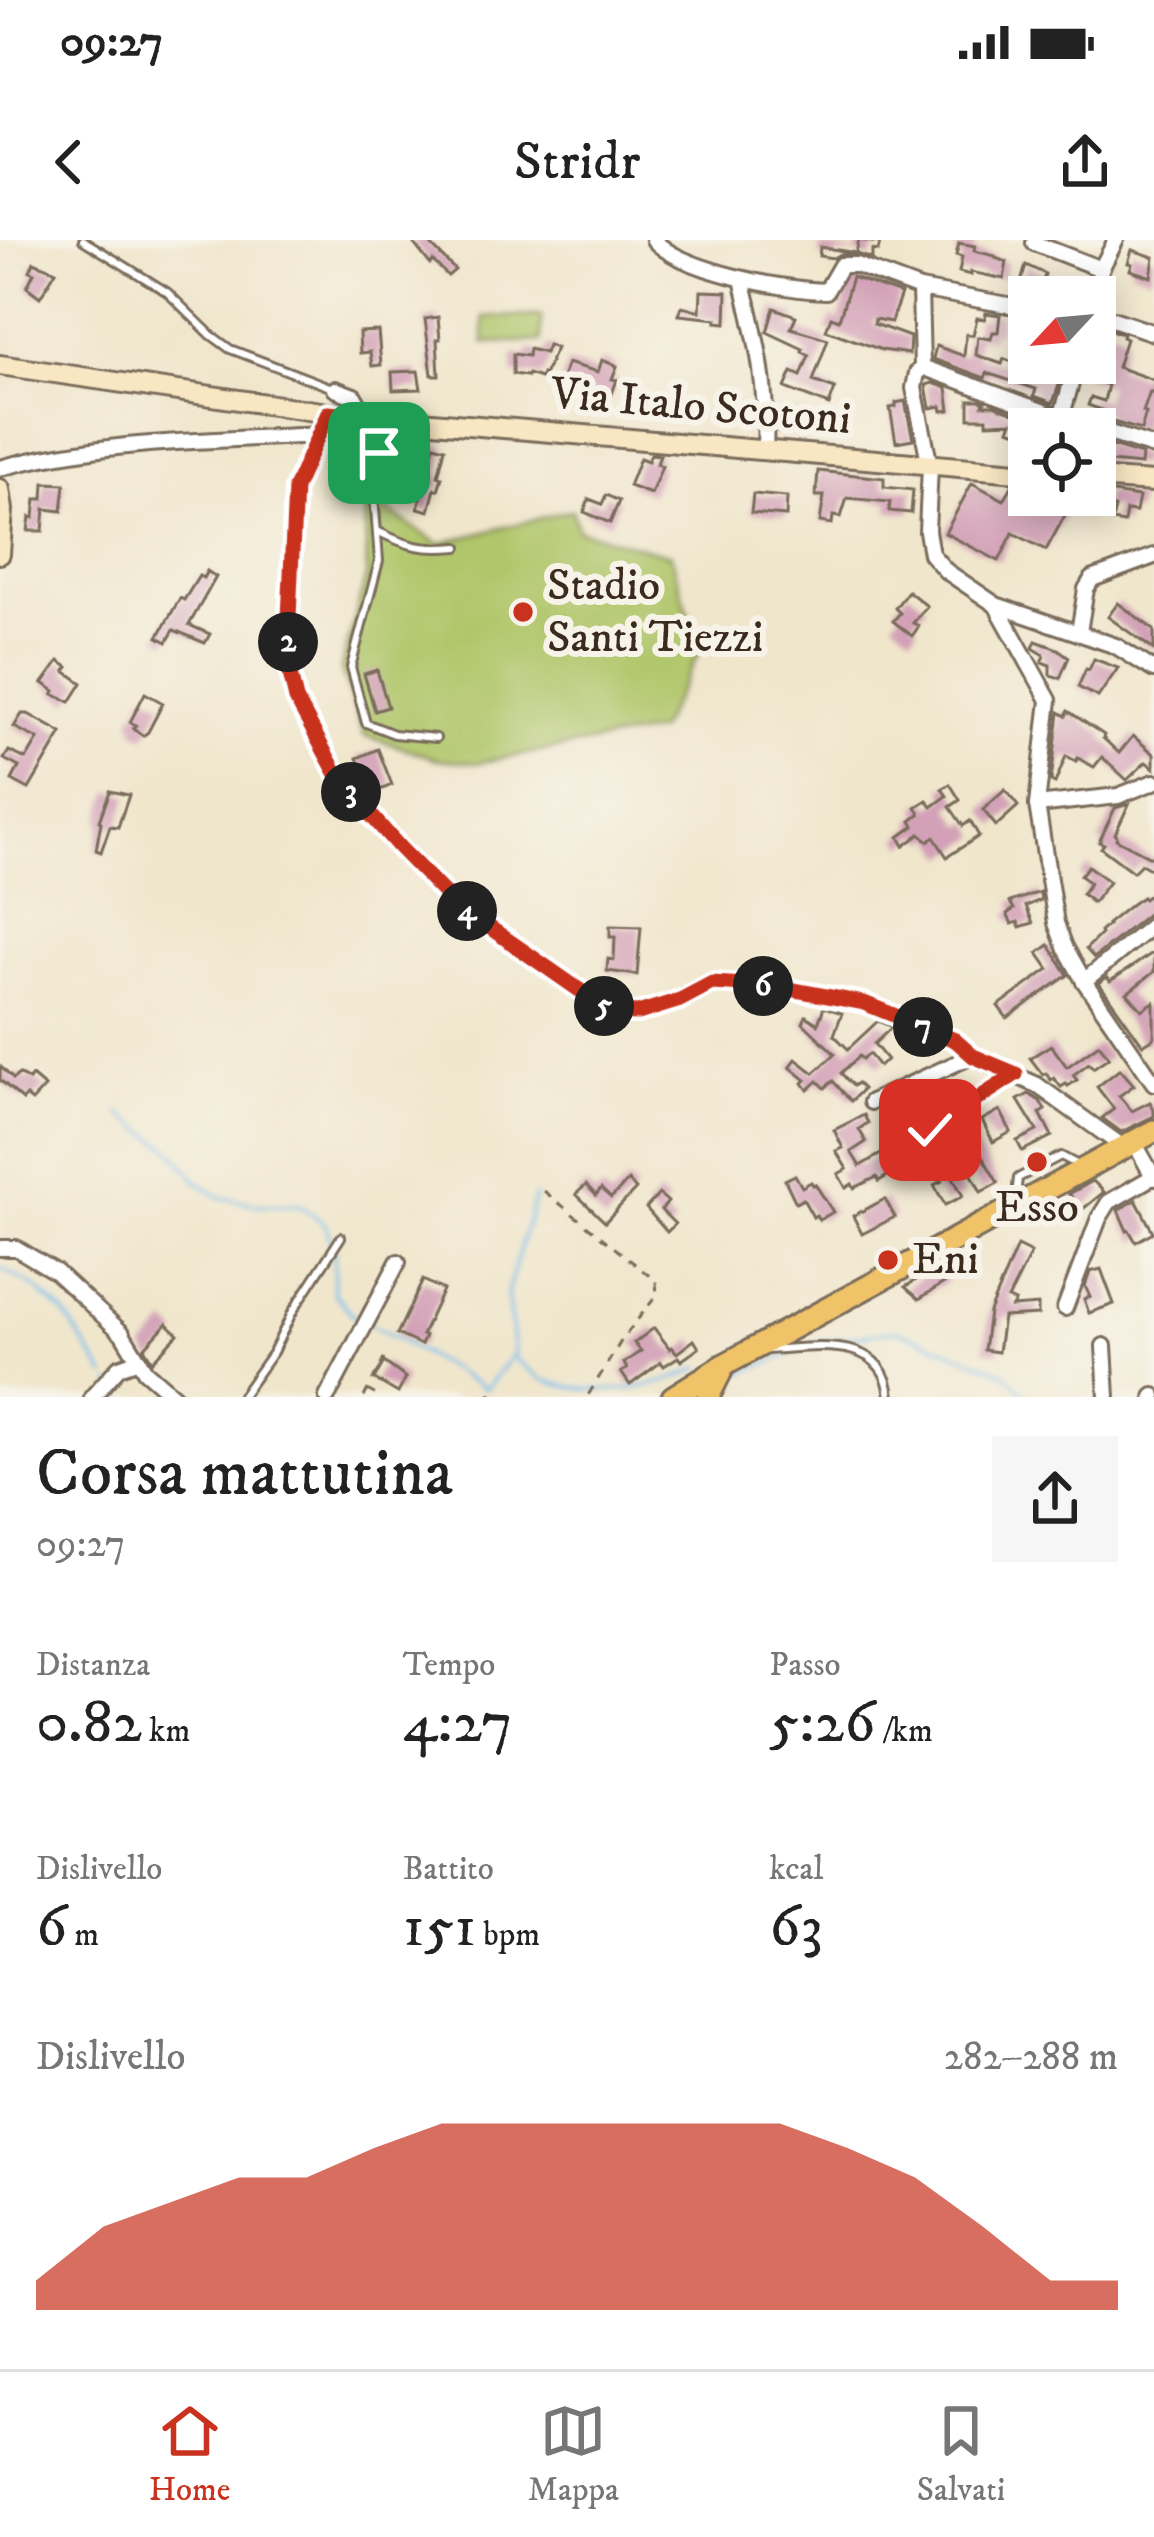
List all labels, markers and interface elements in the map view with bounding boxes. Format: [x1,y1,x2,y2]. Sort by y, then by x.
text: 09:27 [60,14,163,70]
icon: back [36,129,102,195]
text: Stridr [514,129,640,196]
icon: share [1052,129,1118,195]
north arrow [1008,276,1116,384]
map controls [1008,276,1116,516]
street label: Via Italo Scotoni [548,366,853,448]
pin [328,402,430,504]
button: locate [1008,408,1116,516]
icon: arrive [346,420,412,486]
place label: Stadio Santi Tiezzi [547,558,763,666]
marker: Stadio Santi Tiezzi [510,599,536,625]
pin: 2 [258,612,318,672]
text: 2 [280,621,296,662]
pin: 3 [321,762,381,822]
text: 3 [345,771,357,812]
pin: 4 [437,881,497,941]
text: 4 [458,890,477,931]
pin: 6 [733,956,793,1016]
text: 6 [754,965,772,1006]
pin: 5 [574,976,634,1036]
text: 5 [596,985,612,1026]
pin: 7 [893,997,953,1057]
text: 7 [914,1006,932,1047]
pin [879,1079,981,1181]
icon: check [897,1097,963,1163]
marker: Esso [1024,1149,1050,1175]
place label: Esso [995,1180,1079,1236]
place label: Eni [912,1232,979,1288]
marker: Eni [875,1247,901,1273]
text: Corsa mattutina [36,1434,453,1516]
button: share [992,1436,1118,1562]
text: 09:27 [36,1520,125,1569]
text: Distanza [36,1645,150,1686]
text: Tempo [403,1645,495,1686]
text: Passo [769,1645,841,1686]
text: 0.82 [36,1686,142,1761]
text: 4:27 [403,1686,513,1761]
text: 5:26 [769,1686,876,1761]
text: km [142,1711,190,1752]
text: /km [876,1711,933,1752]
text: Dislivello [36,1849,162,1890]
text: Battito [403,1849,494,1890]
text: kcal [769,1849,824,1890]
text: 6 [36,1890,67,1965]
text: 151 [403,1890,476,1965]
text: 63 [769,1890,823,1965]
text: m [67,1915,99,1956]
text: bpm [476,1915,540,1956]
text: Dislivello [36,2033,185,2082]
text: 282–288 m [944,2033,1118,2082]
tab: Home [149,2398,230,2511]
tab: Mappa [528,2398,619,2511]
tab: Salvati [917,2398,1005,2511]

